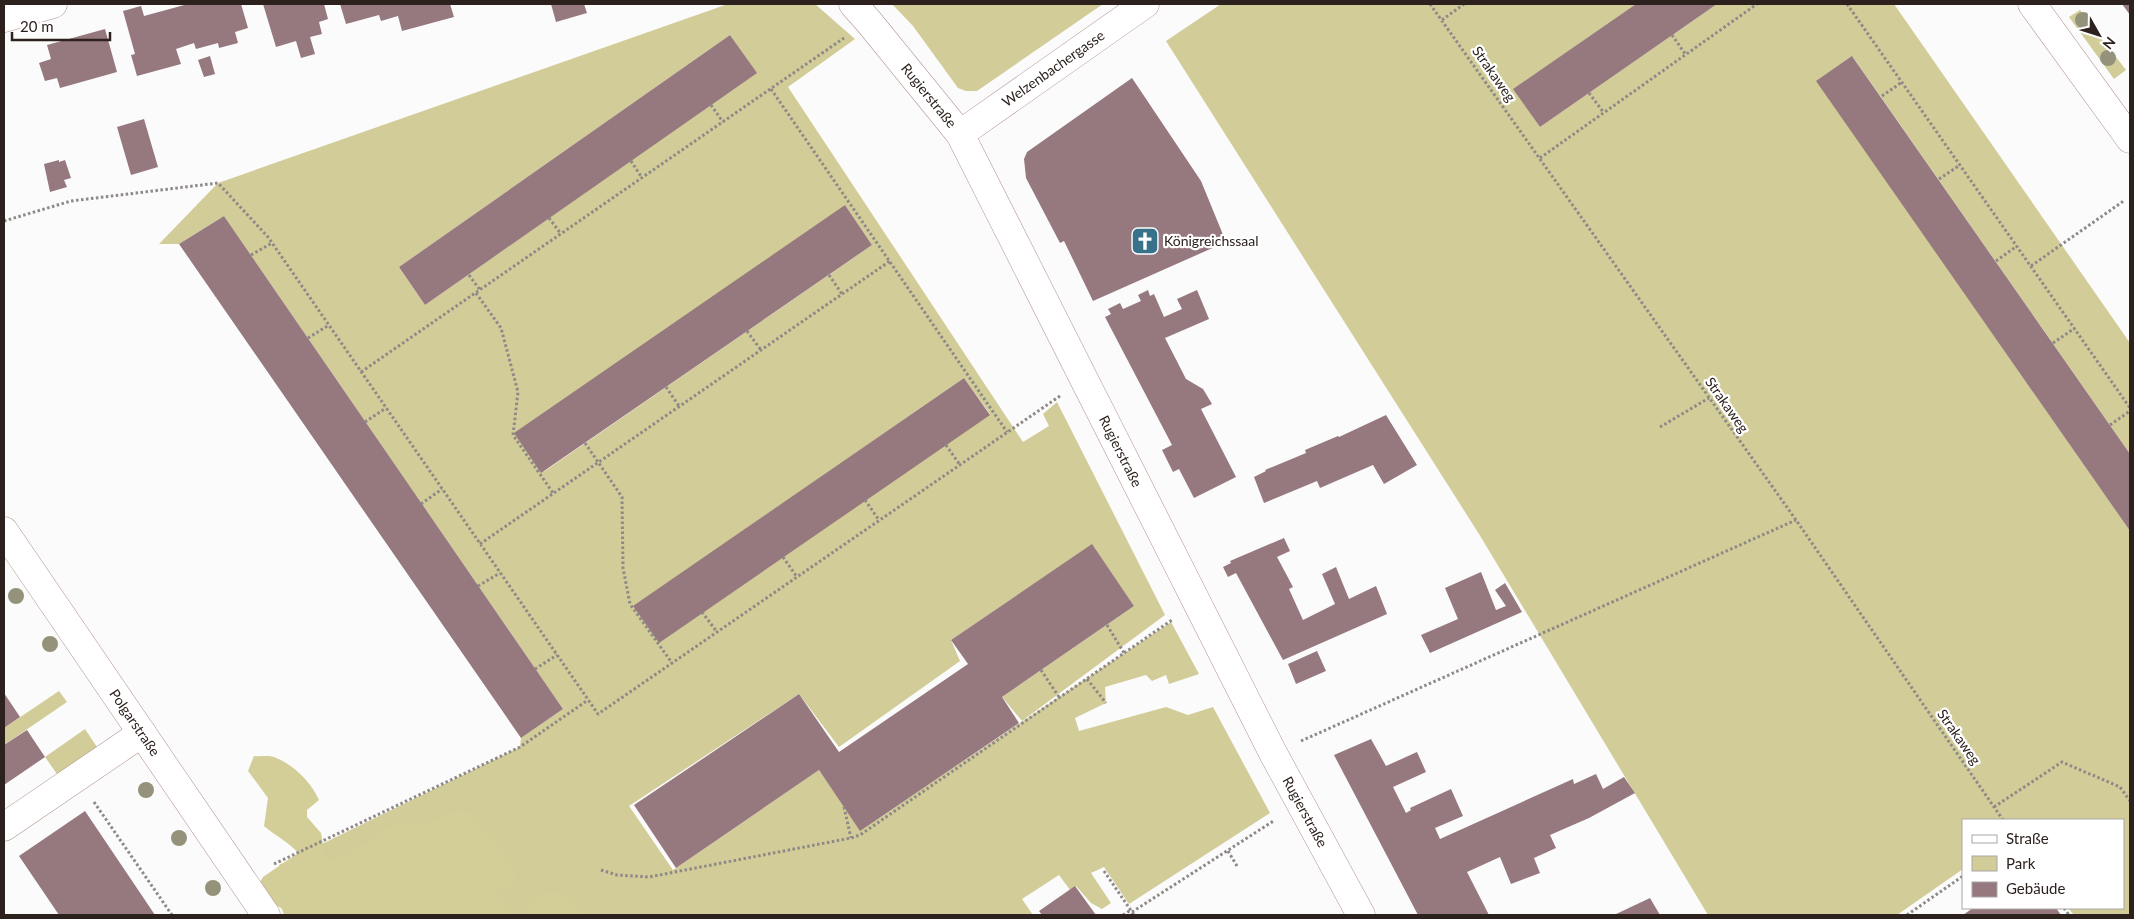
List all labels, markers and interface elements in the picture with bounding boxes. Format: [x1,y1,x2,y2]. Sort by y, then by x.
scale bar [12,10,110,42]
north arrow [2074,10,2124,60]
text: 20 m [20,17,54,35]
street label: Welzenbachergasse [998,26,1107,110]
text: N [2099,34,2119,53]
street label: Strakaweg [1469,43,1520,105]
street label: Rugierstraße [898,60,960,131]
church icon: Königreichssaal [1130,226,1160,256]
place label: Königreichssaal [1164,232,1259,249]
street label: Strakaweg [1702,374,1753,436]
street label: Rugierstraße [1096,412,1146,490]
street label: Polgarstraße [106,686,164,759]
street label: Strakaweg [1934,706,1985,768]
street label: Rugierstraße [1279,773,1331,850]
legend [1962,819,2124,909]
text: Straße [2006,829,2049,847]
text: Park [2006,854,2036,872]
text: Gebäude [2006,879,2065,897]

